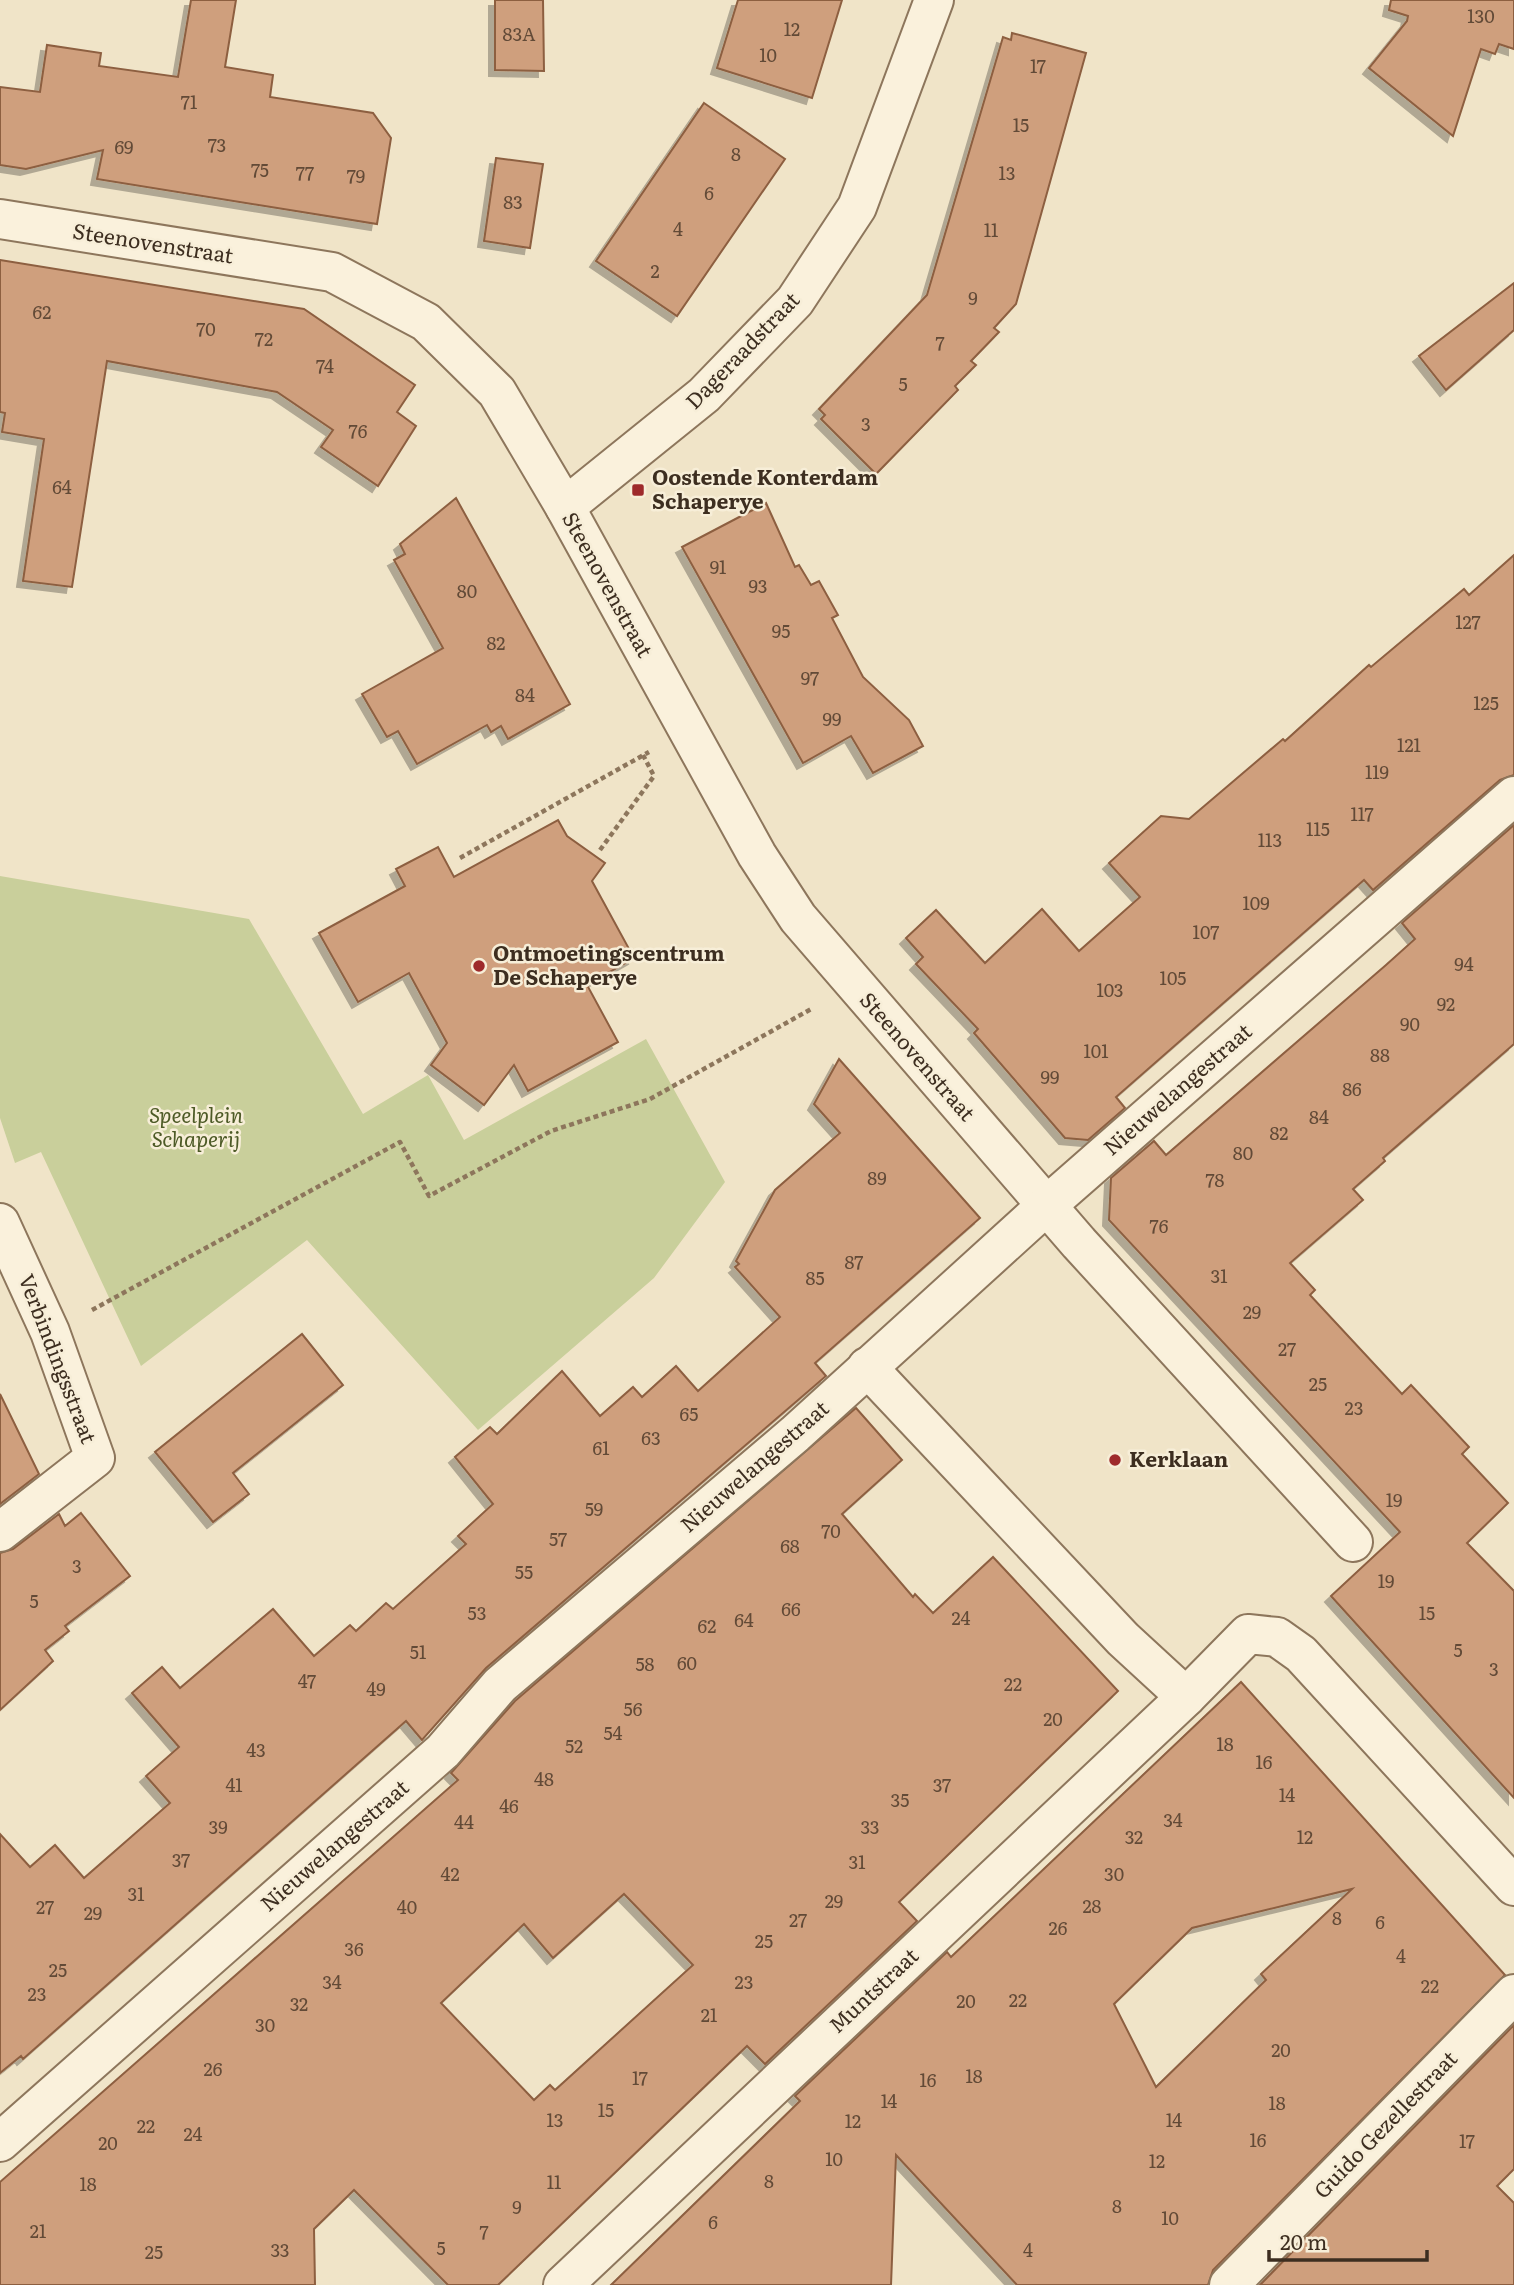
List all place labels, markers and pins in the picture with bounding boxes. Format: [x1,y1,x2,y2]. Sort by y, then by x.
place label: Oostende Konterdam Schaperye [652,460,878,515]
marker: Oostende Konterdam Schaperye [630,482,646,498]
place label: Ontmoetingscentrum De Schaperye [493,936,725,991]
marker: Ontmoetingscentrum De Schaperye [471,958,487,974]
place label: Kerklaan [1129,1442,1229,1473]
marker: Kerklaan [1107,1452,1123,1468]

